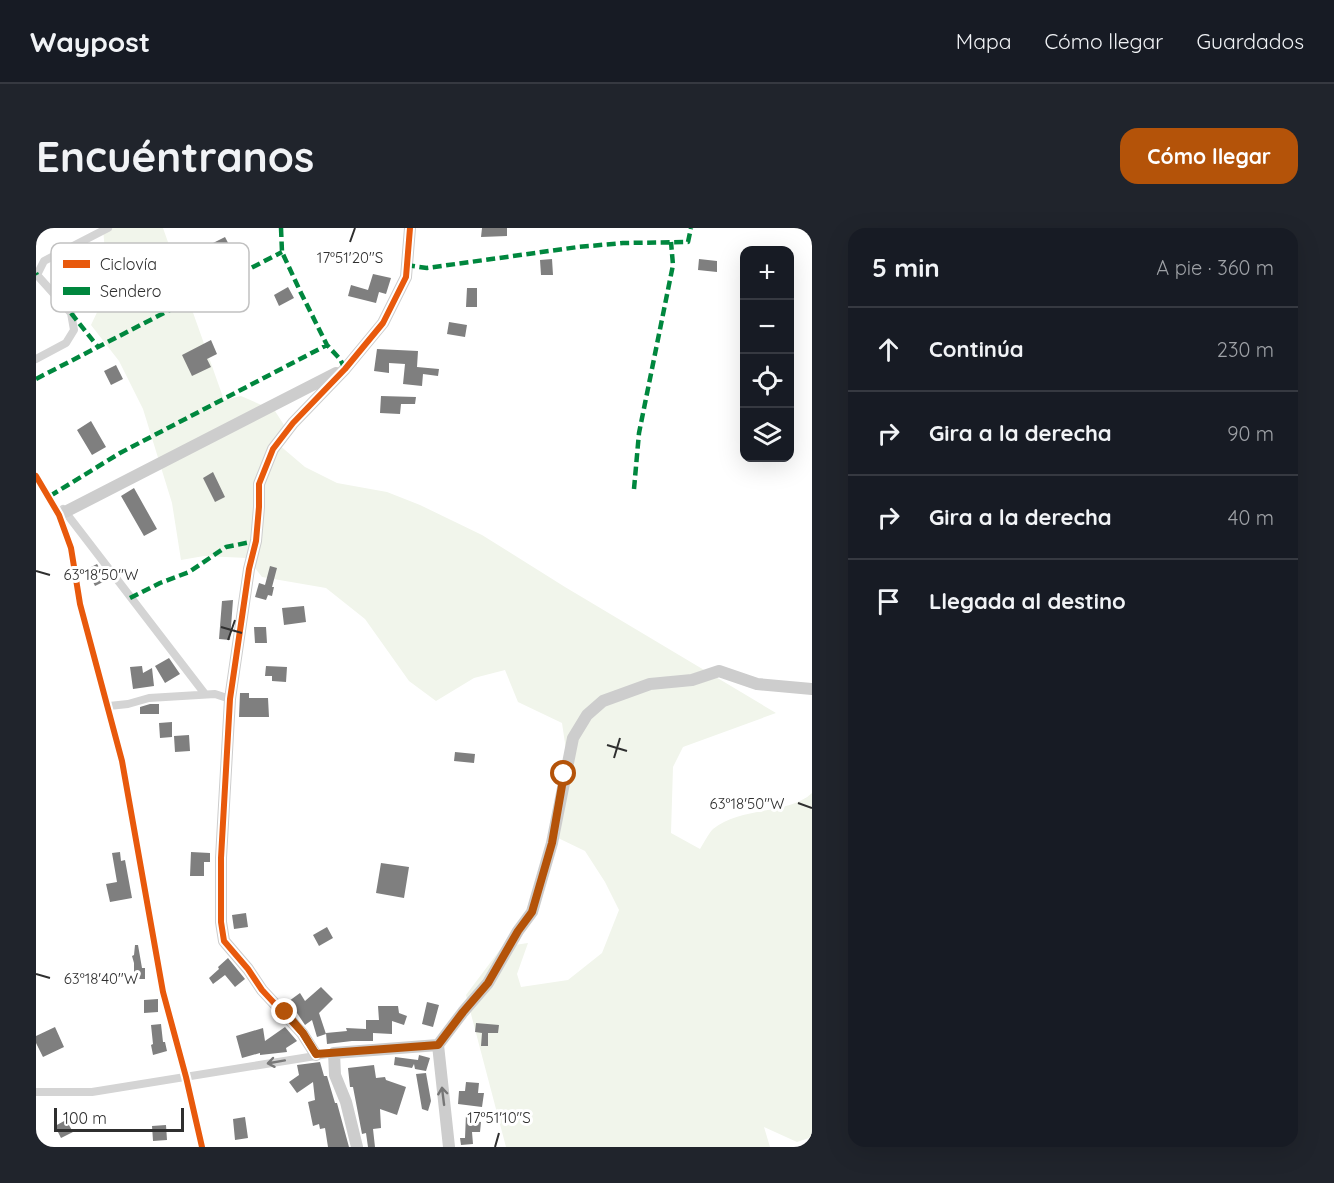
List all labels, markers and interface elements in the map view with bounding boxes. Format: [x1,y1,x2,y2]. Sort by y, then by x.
text: Waypost [30,24,150,59]
text: Mapa [956,28,1011,54]
text: Cómo llegar [1044,28,1163,54]
text: Guardados [1196,28,1304,54]
button: Cómo llegar [1120,128,1298,184]
text: Encuéntranos [36,130,314,183]
legend [51,243,249,312]
map controls [740,246,794,462]
button: + [740,246,794,300]
text: 17°51'20"S [317,248,383,267]
text: 5 min [872,251,940,284]
text: Ciclovía [100,254,157,274]
text: A pie · 360 m [1156,255,1274,280]
text: Sendero [100,281,162,301]
button: − [740,300,794,354]
icon: ahead [872,333,905,366]
text: Continúa [929,335,1024,363]
text: 230 m [1217,337,1274,362]
button: locate [740,354,794,408]
button: layers [740,408,794,462]
icon: right [872,417,905,450]
text: Gira a la derecha [929,419,1112,447]
text: 90 m [1227,421,1274,446]
icon: right [872,501,905,534]
text: Gira a la derecha [929,503,1112,531]
text: 40 m [1228,505,1274,530]
text: 63°18'50"W [64,565,139,584]
icon: arrive [872,585,905,618]
text: Llegada al destino [929,587,1126,615]
route start [550,760,576,786]
text: 63°18'50"W [710,794,785,813]
text: 63°18'40"W [64,969,139,988]
route end [271,998,297,1024]
one-way arrow [266,1056,286,1067]
one-way arrow [437,1087,448,1106]
scale bar [54,1105,184,1132]
text: 100 m [63,1108,107,1128]
text: 17°51'10"S [467,1108,531,1127]

